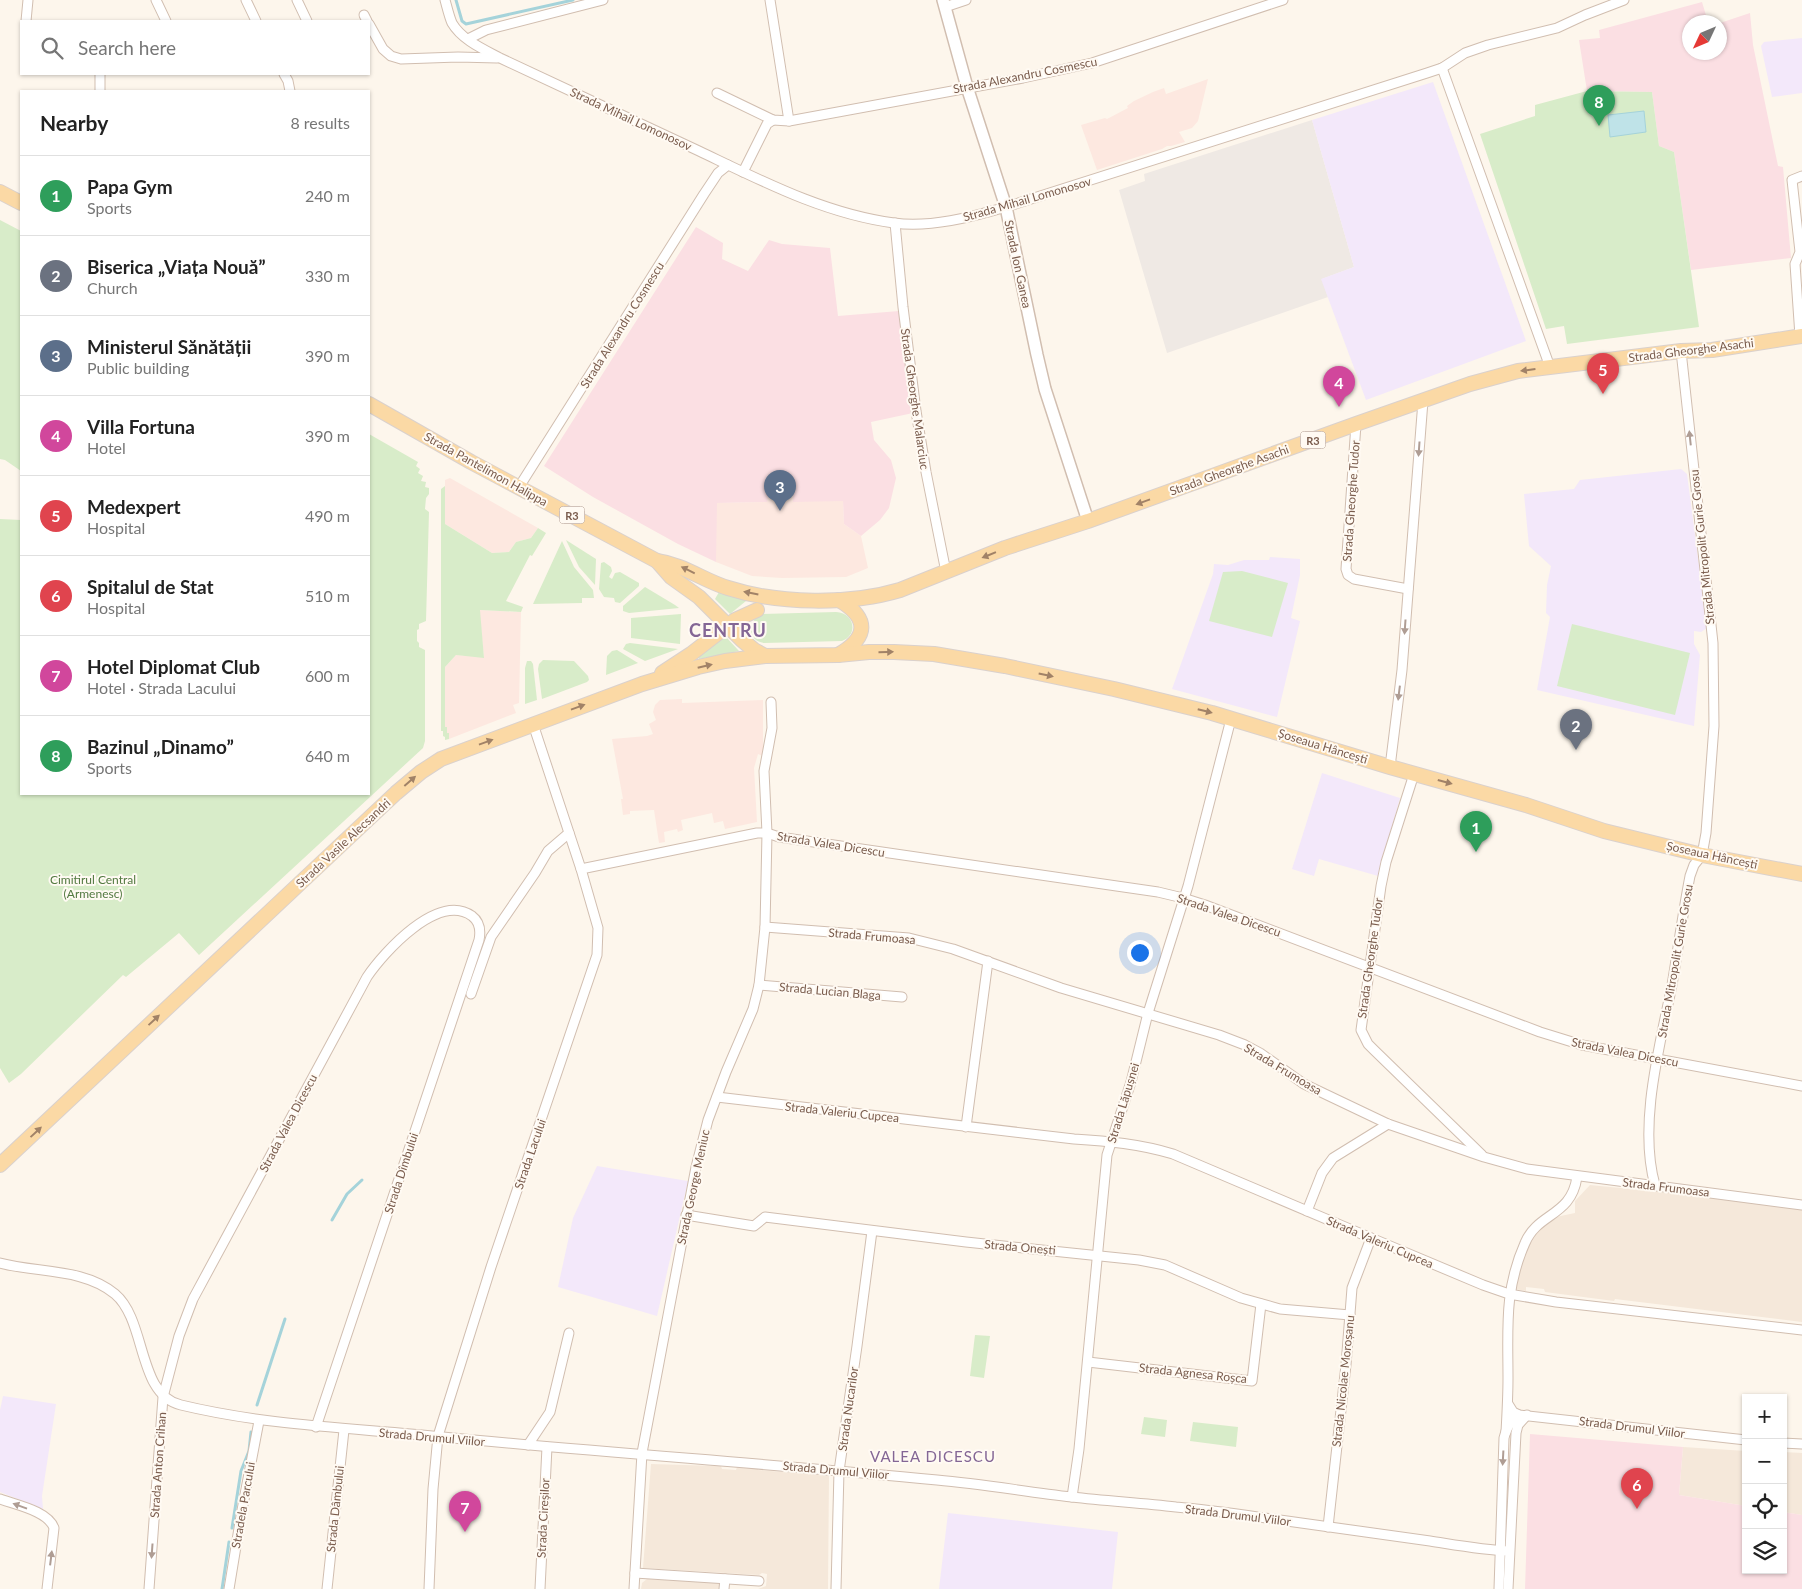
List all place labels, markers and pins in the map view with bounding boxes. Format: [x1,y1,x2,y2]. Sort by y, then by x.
pin: 8 [1583,85,1615,126]
pin: 5 [1587,353,1619,394]
pin: 4 [1323,366,1355,407]
pin: 3 [764,470,796,511]
pin: 2 [1560,709,1592,750]
pin: 1 [1460,811,1492,852]
pin: 6 [1621,1468,1653,1509]
pin: 7 [449,1491,481,1532]

